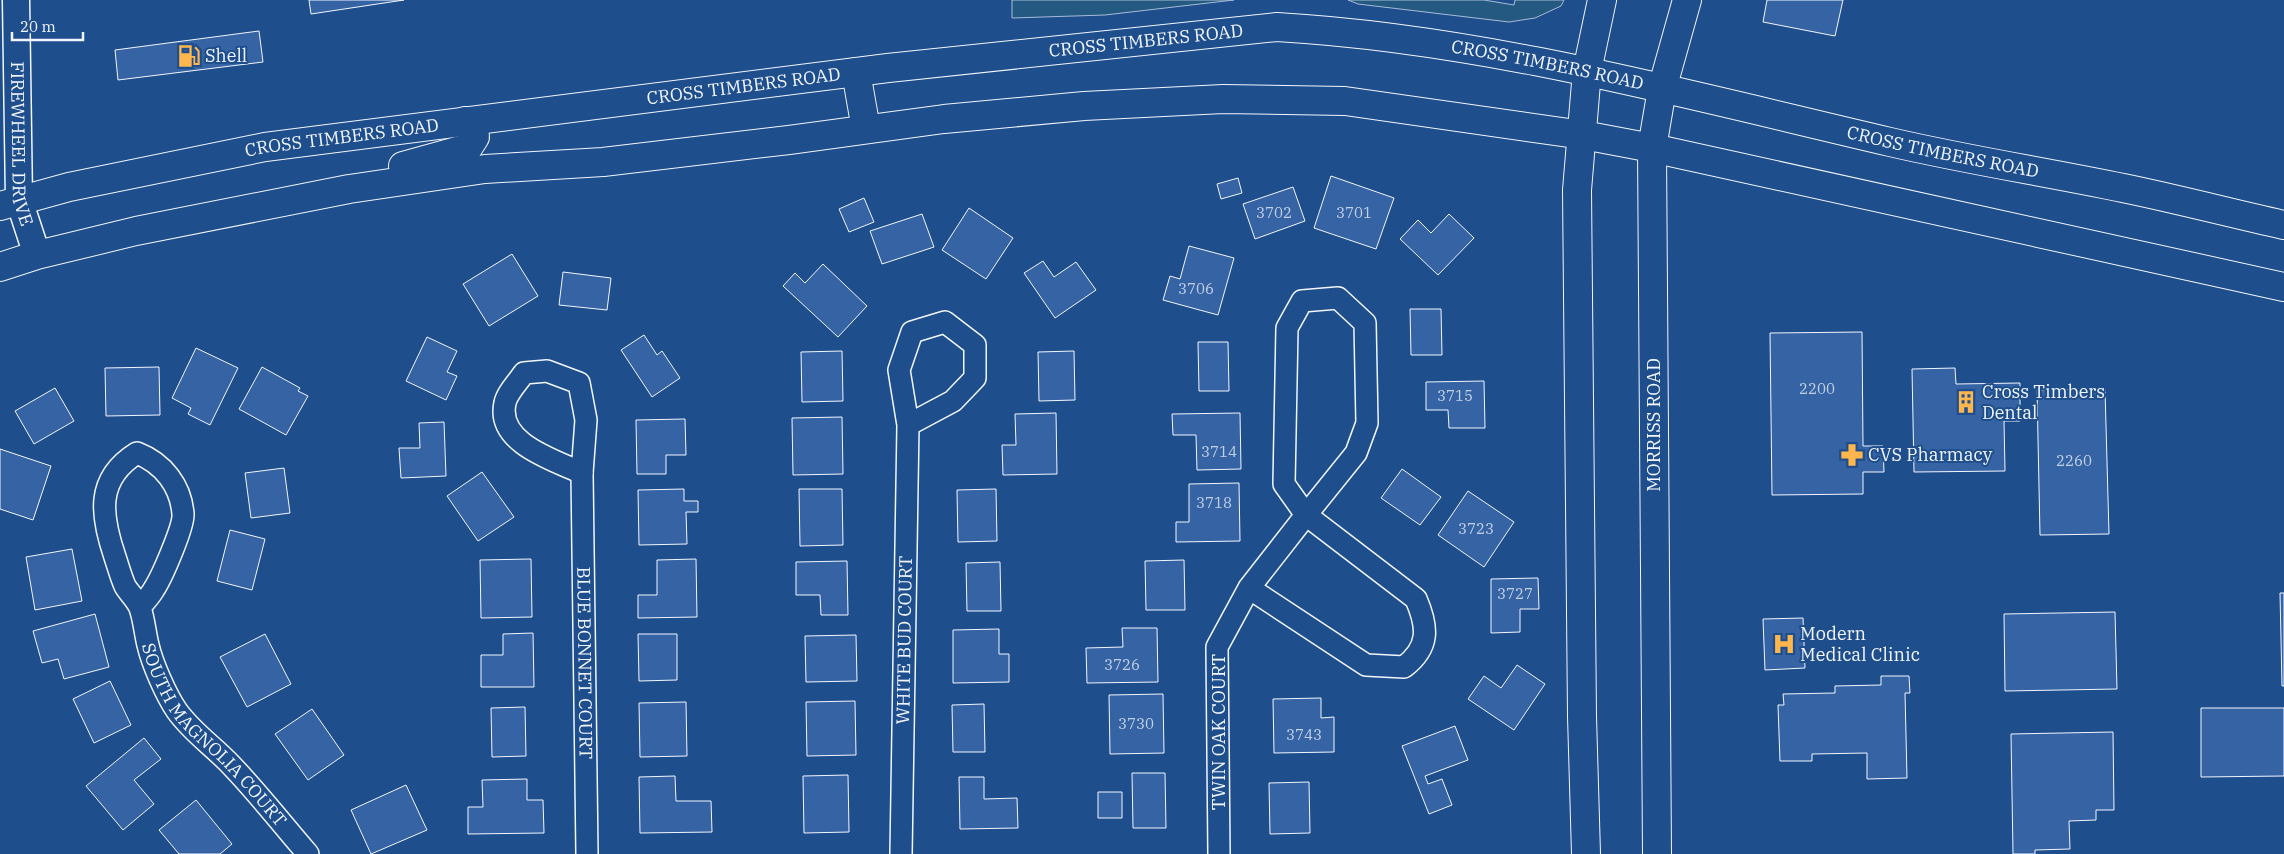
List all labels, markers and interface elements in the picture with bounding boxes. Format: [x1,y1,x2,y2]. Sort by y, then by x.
scale bar [12,10,84,42]
text: 20 m [20,17,56,36]
street label: CROSS TIMBERS ROAD [1048,19,1244,62]
street label: CROSS TIMBERS ROAD [1450,35,1646,95]
fuel station icon: Shell [176,43,202,69]
place label: Shell [205,44,247,67]
street label: FIREWHEEL DRIVE [6,61,39,229]
street label: CROSS TIMBERS ROAD [645,62,842,110]
street label: CROSS TIMBERS ROAD [243,113,440,162]
street label: CROSS TIMBERS ROAD [1845,120,2041,182]
house number: 3702 [1256,203,1292,222]
house number: 3701 [1336,203,1372,222]
house number: 3706 [1178,279,1214,298]
street label: MORRISS ROAD [1642,358,1665,492]
house number: 2200 [1799,379,1835,398]
place label: Cross Timbers Dental [1982,380,2105,424]
house number: 3715 [1437,386,1473,405]
building icon: Cross Timbers Dental [1953,389,1979,415]
house number: 3714 [1201,442,1237,461]
pharmacy icon: CVS Pharmacy [1839,442,1865,468]
place label: CVS Pharmacy [1868,443,1993,466]
house number: 2260 [2056,451,2092,470]
house number: 3718 [1196,493,1232,512]
house number: 3723 [1458,519,1494,538]
street label: WHITE BUD COURT [891,555,917,724]
street label: BLUE BONNET COURT [572,567,598,760]
house number: 3727 [1497,584,1533,603]
place label: Modern Medical Clinic [1800,622,1920,666]
hospital icon: Modern Medical Clinic [1771,631,1797,657]
street label: SOUTH MAGNOLIA COURT [137,640,292,831]
street label: TWIN OAK COURT [1207,653,1230,810]
house number: 3726 [1104,655,1140,674]
house number: 3730 [1118,714,1154,733]
house number: 3743 [1286,725,1322,744]

